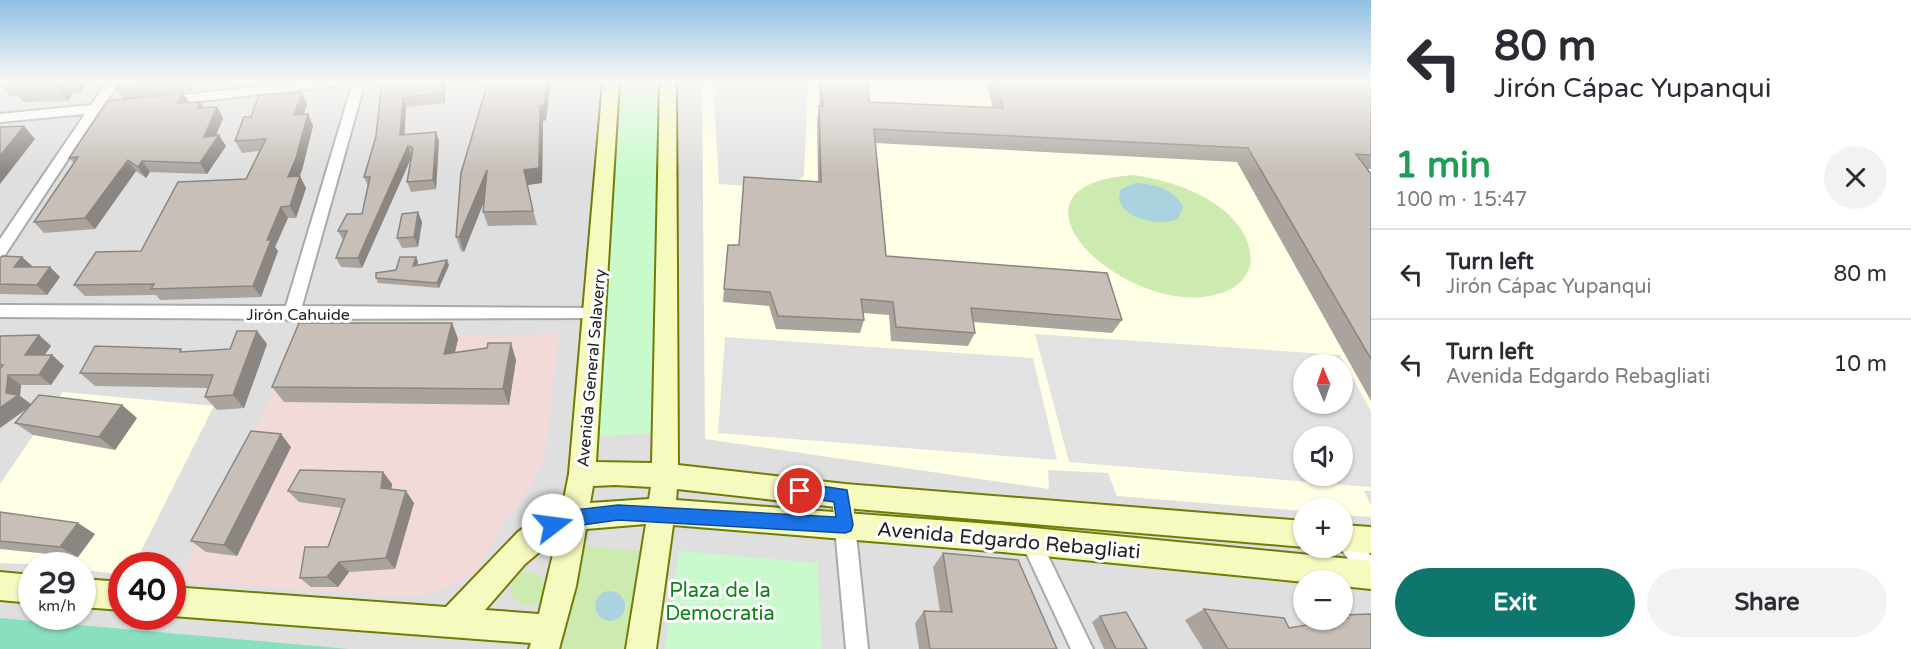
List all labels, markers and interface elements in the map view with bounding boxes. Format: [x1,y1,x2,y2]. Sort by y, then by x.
text: 80 m [1494,21,1596,72]
icon: left [1395,24,1473,102]
text: Jirón Cápac Yupanqui [1494,72,1771,105]
text: 1 min [1395,144,1491,187]
button: close [1824,146,1887,209]
text: 100 m · 15:47 [1395,188,1527,212]
text: Turn left [1446,249,1534,275]
icon: left [1395,258,1428,291]
text: 80 m [1833,261,1887,287]
street label: Avenida General Salaverry [573,268,611,468]
text: Jirón Cápac Yupanqui [1446,275,1651,299]
street label: Jirón Cahuide [246,305,350,325]
text: Turn left [1446,339,1534,365]
icon: left [1395,348,1428,381]
text: 10 m [1833,351,1887,377]
north arrow [1293,354,1353,414]
map controls [1293,354,1353,630]
text: Avenida Edgardo Rebagliati [1446,365,1710,389]
button: sound [1293,426,1353,486]
pin [774,465,825,516]
icon: arrive [783,474,816,507]
position arrow [521,493,585,557]
button: + [1293,498,1353,558]
street label: Avenida Edgardo Rebagliati [876,518,1142,564]
speed limit sign: 40 [108,552,186,630]
text: 29 [38,565,76,602]
button: Exit [1395,568,1635,637]
button: Share [1647,568,1887,637]
button: − [1293,570,1353,630]
park label: Plaza de la Democratia [665,579,775,626]
text: km/h [38,597,76,615]

